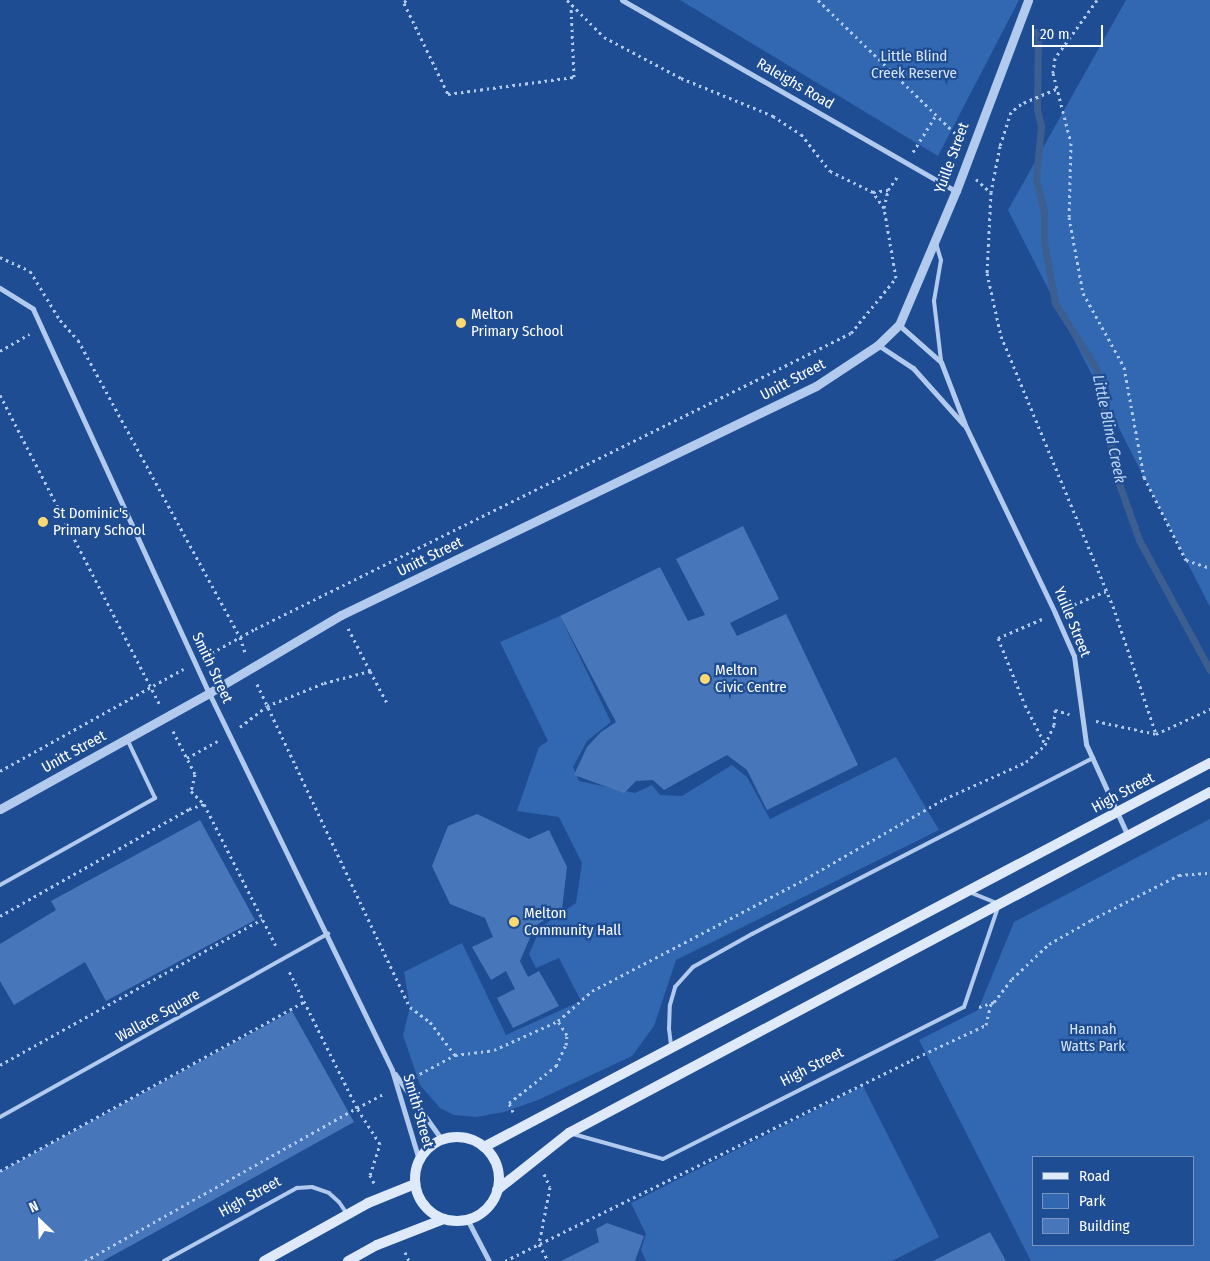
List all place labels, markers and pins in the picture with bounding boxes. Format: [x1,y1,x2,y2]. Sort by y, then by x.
place label: Melton Primary School [471,305,563,340]
marker: Melton Primary School [455,317,467,329]
place label: St Dominic's Primary School [53,504,145,539]
marker: St Dominic's Primary School [37,516,49,528]
place label: Melton Civic Centre [715,661,787,696]
marker: Melton Civic Centre [699,673,711,685]
place label: Melton Community Hall [524,904,621,939]
marker: Melton Community Hall [508,916,520,928]

